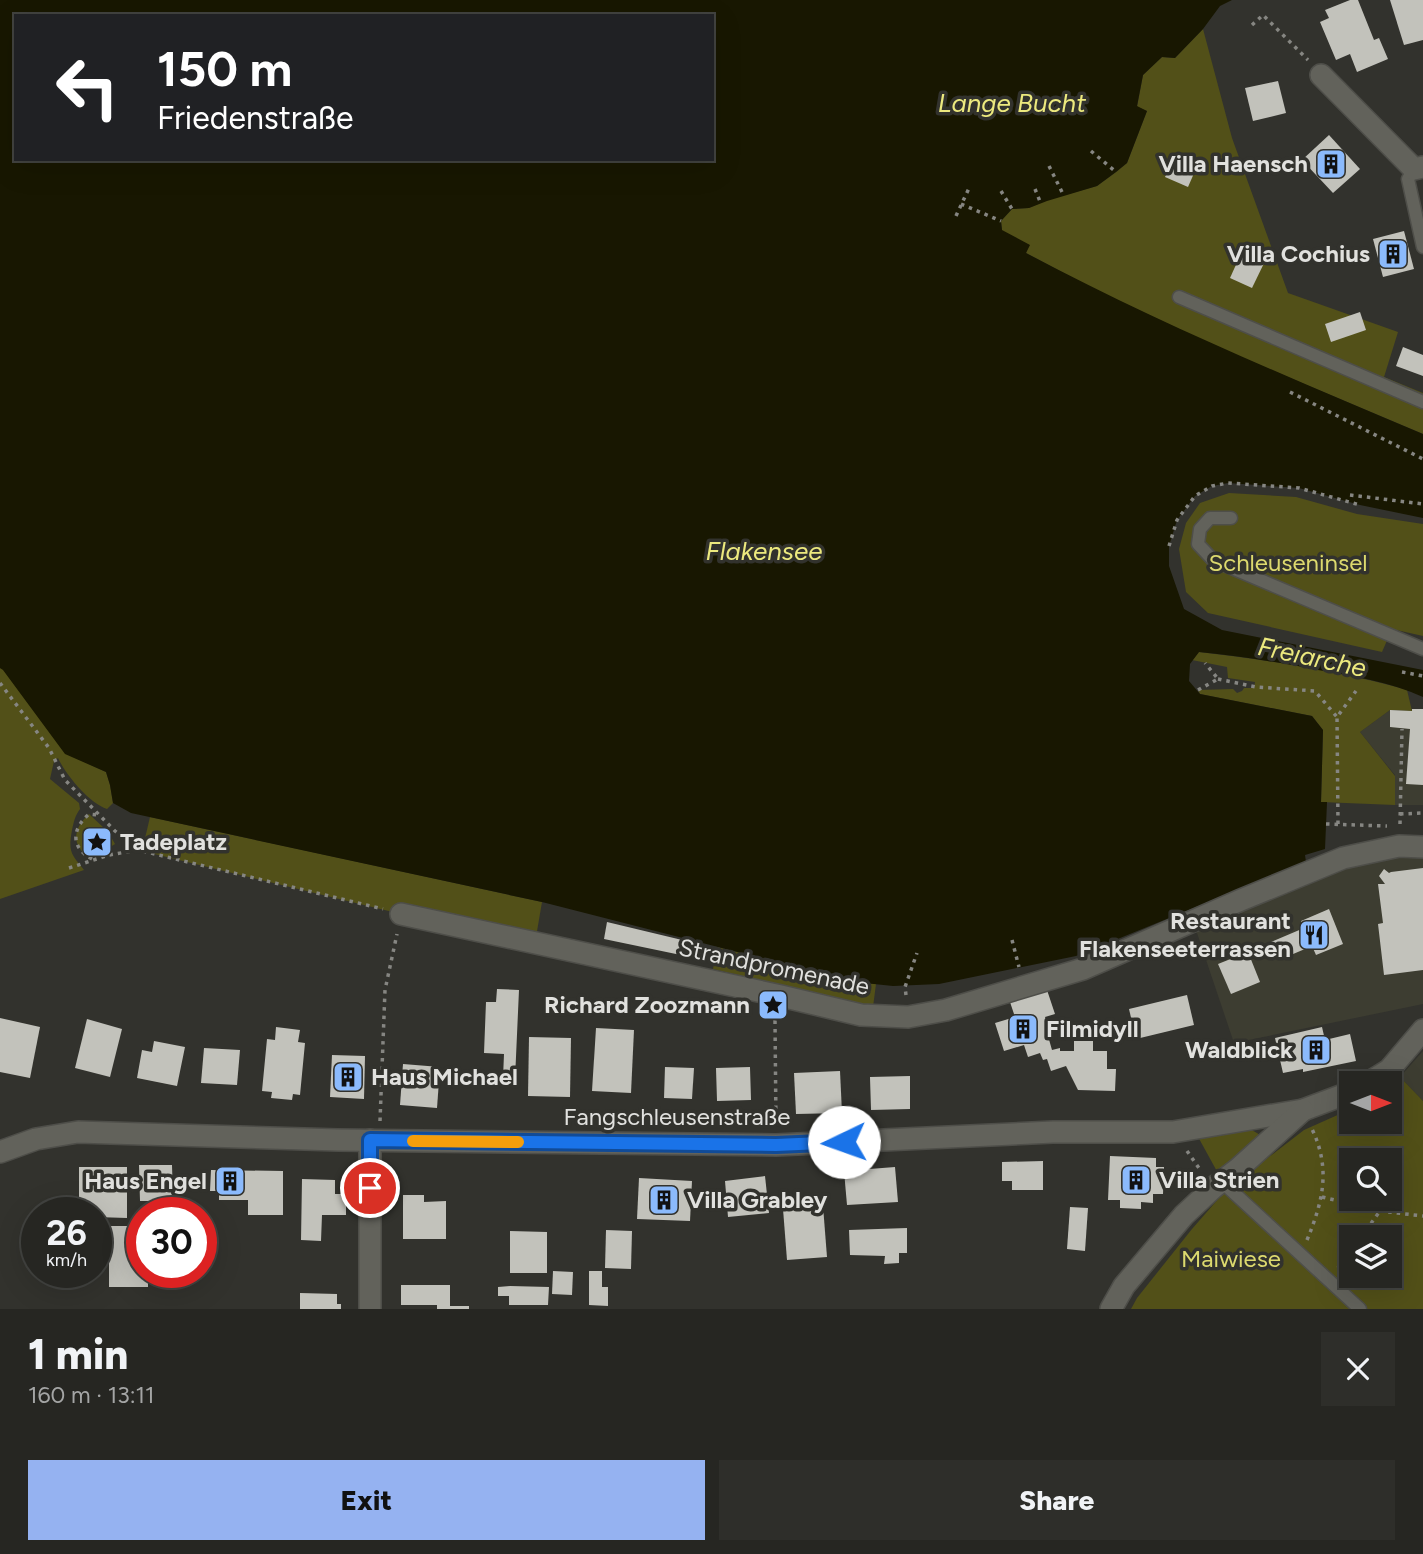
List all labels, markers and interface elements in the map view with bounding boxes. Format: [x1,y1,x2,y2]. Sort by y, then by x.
text: 150 m [157,39,292,98]
icon: left [42,42,133,133]
water label: Lange Bucht [938,87,1087,119]
text: Friedenstraße [157,99,354,137]
building icon: Villa Haensch [1314,147,1348,181]
place label: Villa Haensch [1158,149,1308,178]
building icon: Villa Cochius [1376,237,1410,271]
place label: Villa Cochius [1227,239,1370,268]
water label: Flakensee [706,535,822,567]
park label: Schleuseninsel [1208,548,1368,577]
water label: Freiarche [1255,630,1369,684]
place icon: Tadeplatz [80,825,114,859]
place label: Tadeplatz [120,827,227,856]
place label: Restaurant Flakenseeterrassen [1079,906,1291,963]
restaurant icon: Restaurant Flakenseeterrassen [1297,918,1331,952]
street label: Strandpromenade [676,932,872,1001]
place icon: Richard Zoozmann [756,988,790,1022]
place label: Richard Zoozmann [544,990,750,1019]
building icon: Filmidyll [1006,1012,1040,1046]
place label: Filmidyll [1046,1014,1139,1043]
building icon: Waldblick [1299,1033,1333,1067]
place label: Waldblick [1185,1035,1293,1064]
building icon: Haus Michael [331,1060,365,1094]
place label: Haus Michael [371,1062,518,1091]
north arrow [1339,1071,1402,1134]
map controls [1339,1071,1402,1288]
street label: Fangschleusenstraße [564,1102,790,1131]
position arrow [807,1105,881,1179]
button: search [1339,1148,1402,1211]
pin [340,1158,400,1218]
building icon: Villa Strien [1119,1163,1153,1197]
building icon: Haus Engel [213,1164,247,1198]
place label: Villa Strien [1159,1165,1279,1194]
place label: Haus Engel [84,1166,207,1195]
icon: arrive [351,1169,389,1207]
building icon: Villa Grabley [647,1183,681,1217]
place label: Villa Grabley [687,1185,828,1214]
speed limit sign: 30 [126,1197,217,1288]
text: 26 [46,1212,87,1254]
button: layers [1339,1225,1402,1288]
park label: Maiwiese [1181,1244,1281,1273]
text: km/h [46,1249,87,1271]
text: 1 min [28,1329,128,1380]
button: close [1321,1332,1395,1406]
text: 160 m · 13:11 [28,1381,155,1409]
button: Exit [28,1460,705,1540]
button: Share [719,1460,1395,1540]

